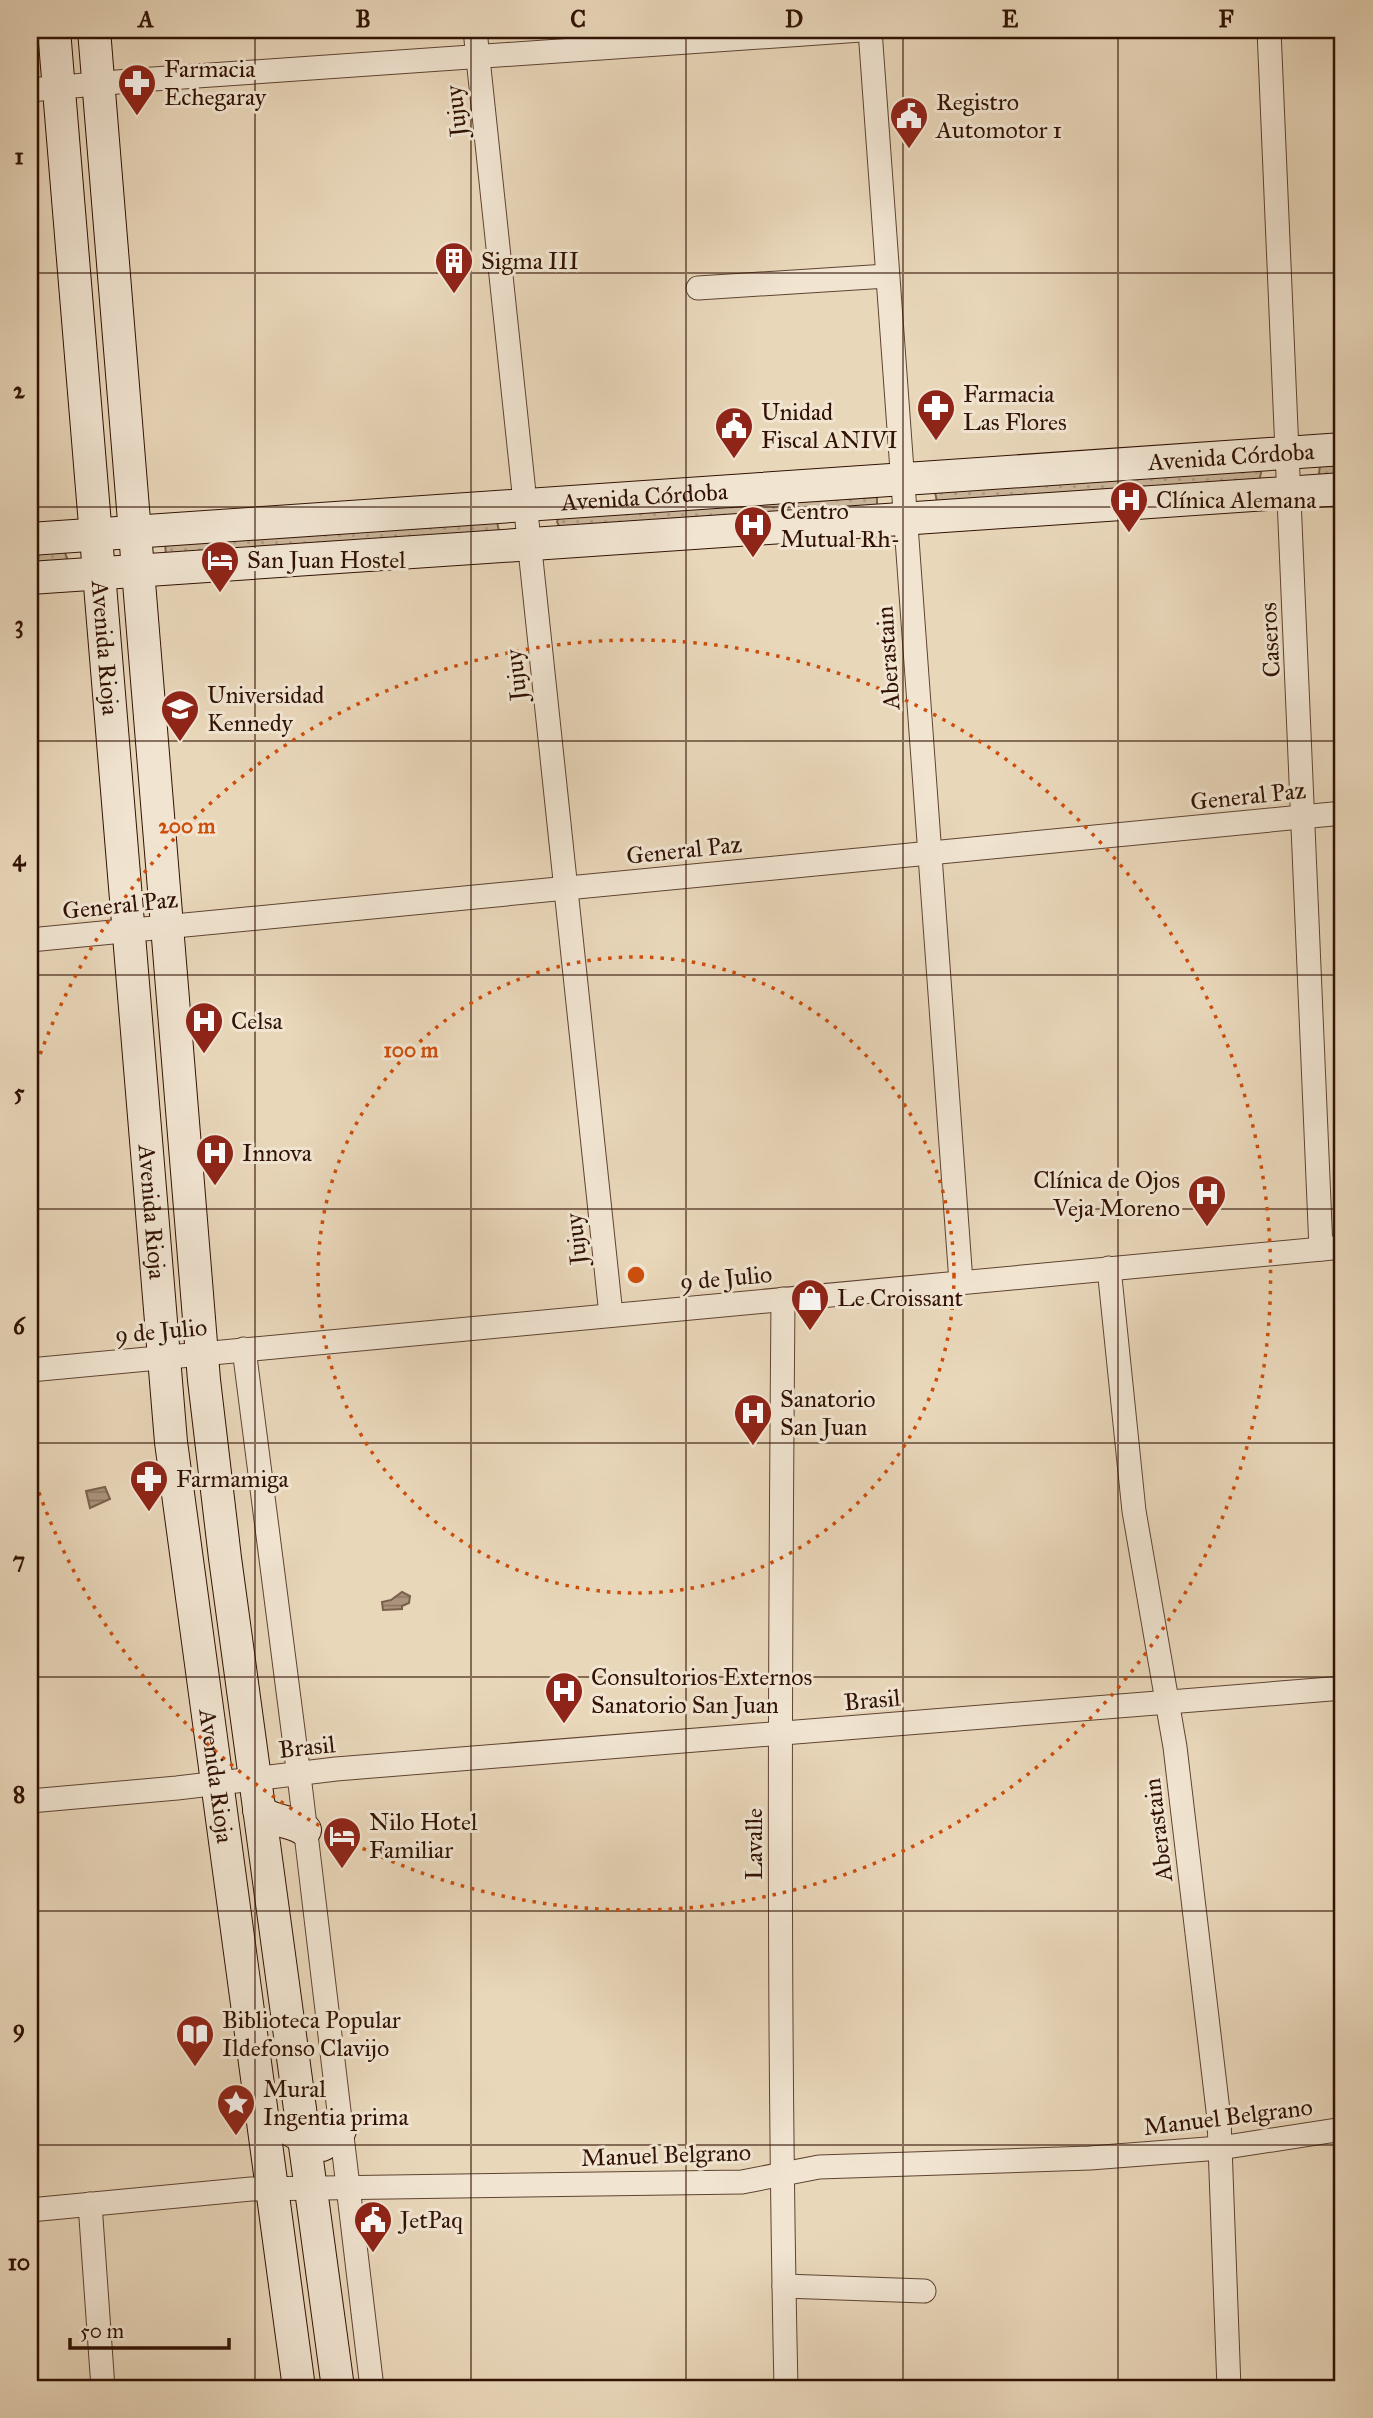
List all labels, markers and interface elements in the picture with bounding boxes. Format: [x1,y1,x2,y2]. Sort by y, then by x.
text: A [136,5,154,33]
text: B [355,5,371,33]
text: C [570,5,586,33]
text: D [785,5,803,33]
text: E [1002,5,1019,33]
text: F [1218,5,1234,33]
place label: Farmacia Echegaray [164,54,267,112]
pharmacy icon: Farmacia Echegaray [116,62,158,117]
street label: Jujuy [438,83,474,141]
place label: Registro Automotor 1 [935,87,1062,145]
public building icon: Registro Automotor 1 [888,95,930,150]
text: 1 [14,142,24,170]
building icon: Sigma III [433,240,475,295]
place label: Sigma III [481,246,579,276]
text: 2 [13,376,25,404]
place label: Farmacia Las Flores [963,379,1067,437]
pharmacy icon: Farmacia Las Flores [915,387,957,442]
place label: Unidad Fiscal ANIVI [761,397,898,455]
public building icon: Unidad Fiscal ANIVI [713,405,755,460]
street label: Avenida Córdoba [1146,436,1316,477]
street label: Avenida Córdoba [559,476,730,518]
hospital icon: Clínica Alemana [1108,479,1150,534]
place label: Clínica Alemana [1156,485,1317,515]
place label: Centro Mutual Rh- [780,496,900,554]
hospital icon: Centro Mutual Rh- [732,504,774,559]
hotel icon: San Juan Hostel [199,539,241,594]
place label: San Juan Hostel [247,545,406,575]
street label: Avenida Rioja [85,578,126,717]
street label: Caseros [1253,602,1287,678]
street label: Aberastain [869,605,907,712]
text: 3 [14,610,24,639]
street label: Jujuy [498,647,534,705]
place label: Universidad Kennedy [207,680,324,738]
school or university icon: Universidad Kennedy [159,688,201,743]
street label: General Paz [1189,775,1307,817]
text: 200 m [159,813,216,839]
street label: General Paz [625,829,743,871]
text: 4 [13,844,27,872]
street label: General Paz [61,884,179,926]
hospital icon: Celsa [183,1000,225,1055]
place label: Celsa [231,1006,284,1036]
text: 100 m [384,1037,439,1063]
text: 5 [14,1078,25,1106]
hospital icon: Innova [194,1132,236,1187]
place label: Innova [242,1138,313,1168]
street label: Avenida Rioja [131,1142,173,1281]
place label: Clínica de Ojos Veja Moreno [1033,1165,1180,1223]
hospital icon: Clínica de Ojos Veja Moreno [1186,1173,1228,1228]
street label: Jujuy [558,1211,594,1269]
street label: 9 de Julio [679,1259,773,1297]
centre of rings [624,1263,648,1287]
shop icon: Le Croissant [789,1277,831,1332]
place label: Le Croissant [837,1283,964,1313]
text: 6 [13,1312,26,1340]
street label: 9 de Julio [114,1312,208,1350]
place label: Sanatorio San Juan [780,1384,876,1442]
hospital icon: Sanatorio San Juan [732,1392,774,1447]
pharmacy icon: Farmamiga [128,1458,170,1513]
place label: Farmamiga [176,1464,290,1494]
text: 7 [13,1546,25,1574]
place label: Consultorios Externos Sanatorio San Juan [591,1662,812,1720]
hospital icon: Consultorios Externos Sanatorio San Juan [543,1670,585,1725]
street label: Brasil [842,1683,902,1717]
street label: Avenida Rioja [192,1706,240,1846]
street label: Brasil [277,1729,337,1765]
street label: Aberastain [1137,1777,1179,1884]
text: 8 [13,1780,25,1808]
place label: Nilo Hotel Familiar [369,1807,478,1865]
street label: Lavalle [739,1808,769,1880]
hotel icon: Nilo Hotel Familiar [321,1815,363,1870]
place label: Biblioteca Popular Ildefonso Clavijo [222,2005,401,2063]
library icon: Biblioteca Popular Ildefonso Clavijo [174,2013,216,2068]
text: 9 [13,2014,25,2043]
place label: Mural Ingentia prima [263,2074,409,2132]
place icon: Mural Ingentia prima [215,2082,257,2137]
street label: Manuel Belgrano [1142,2092,1314,2142]
street label: Manuel Belgrano [580,2137,752,2173]
public building icon: JetPaq [352,2199,394,2254]
place label: JetPaq [397,2205,463,2235]
text: 10 [8,2248,30,2276]
scale bar [70,2306,229,2350]
text: 50 m [80,2318,125,2344]

